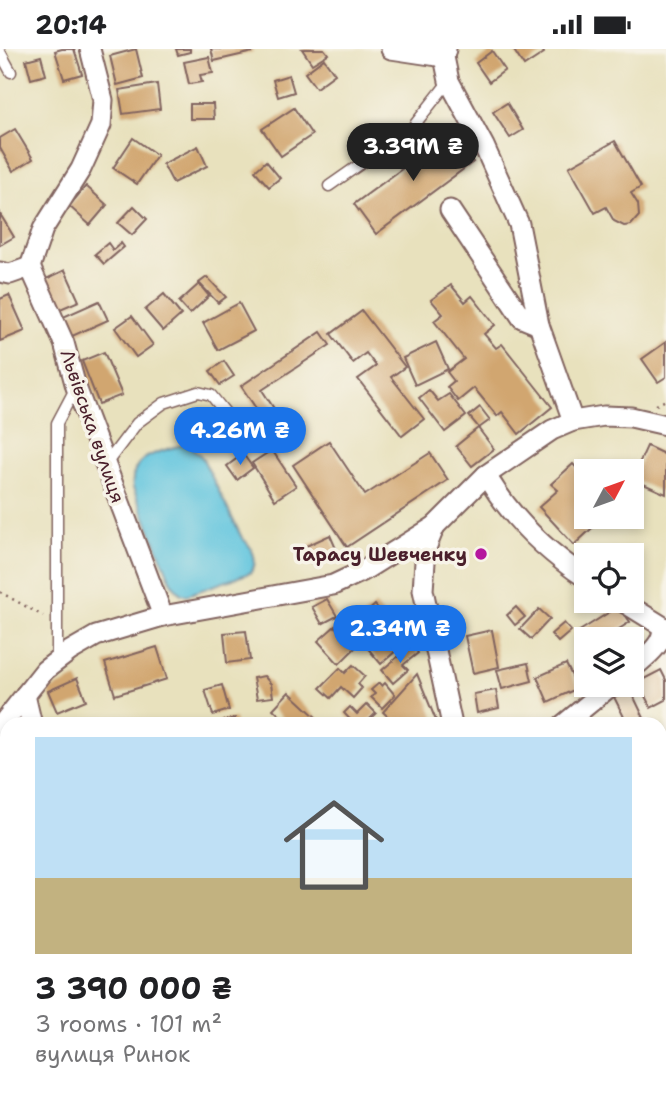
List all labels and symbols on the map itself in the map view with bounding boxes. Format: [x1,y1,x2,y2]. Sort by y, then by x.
pin: 3.39M ₴ [348,123,478,183]
street label: Львівська вулиця [55,346,131,506]
pin: 4.26M ₴ [175,407,305,467]
north arrow [574,459,644,529]
place label: Тарасу Шевченку [293,542,467,567]
marker: Тарасу Шевченку [473,546,489,562]
pin: 2.34M ₴ [335,605,465,665]

